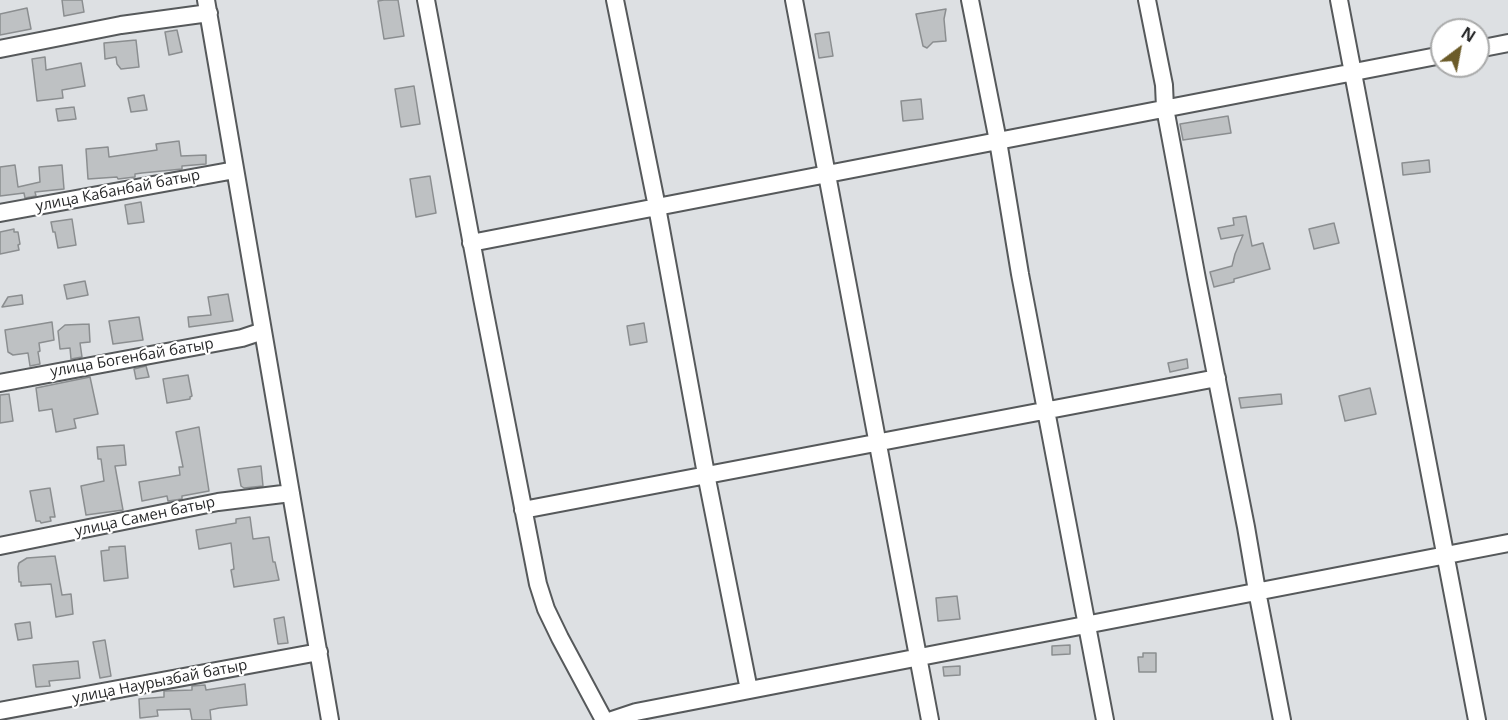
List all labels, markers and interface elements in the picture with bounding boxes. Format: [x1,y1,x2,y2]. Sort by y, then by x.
north arrow [1430,18,1490,78]
text: N [1457,22,1480,47]
street label: улица Кабанбай батыр [34,166,202,216]
street label: улица Богенбай батыр [49,335,215,381]
street label: улица Самен батыр [73,493,217,541]
street label: улица Наурызбай батыр [71,656,249,708]

